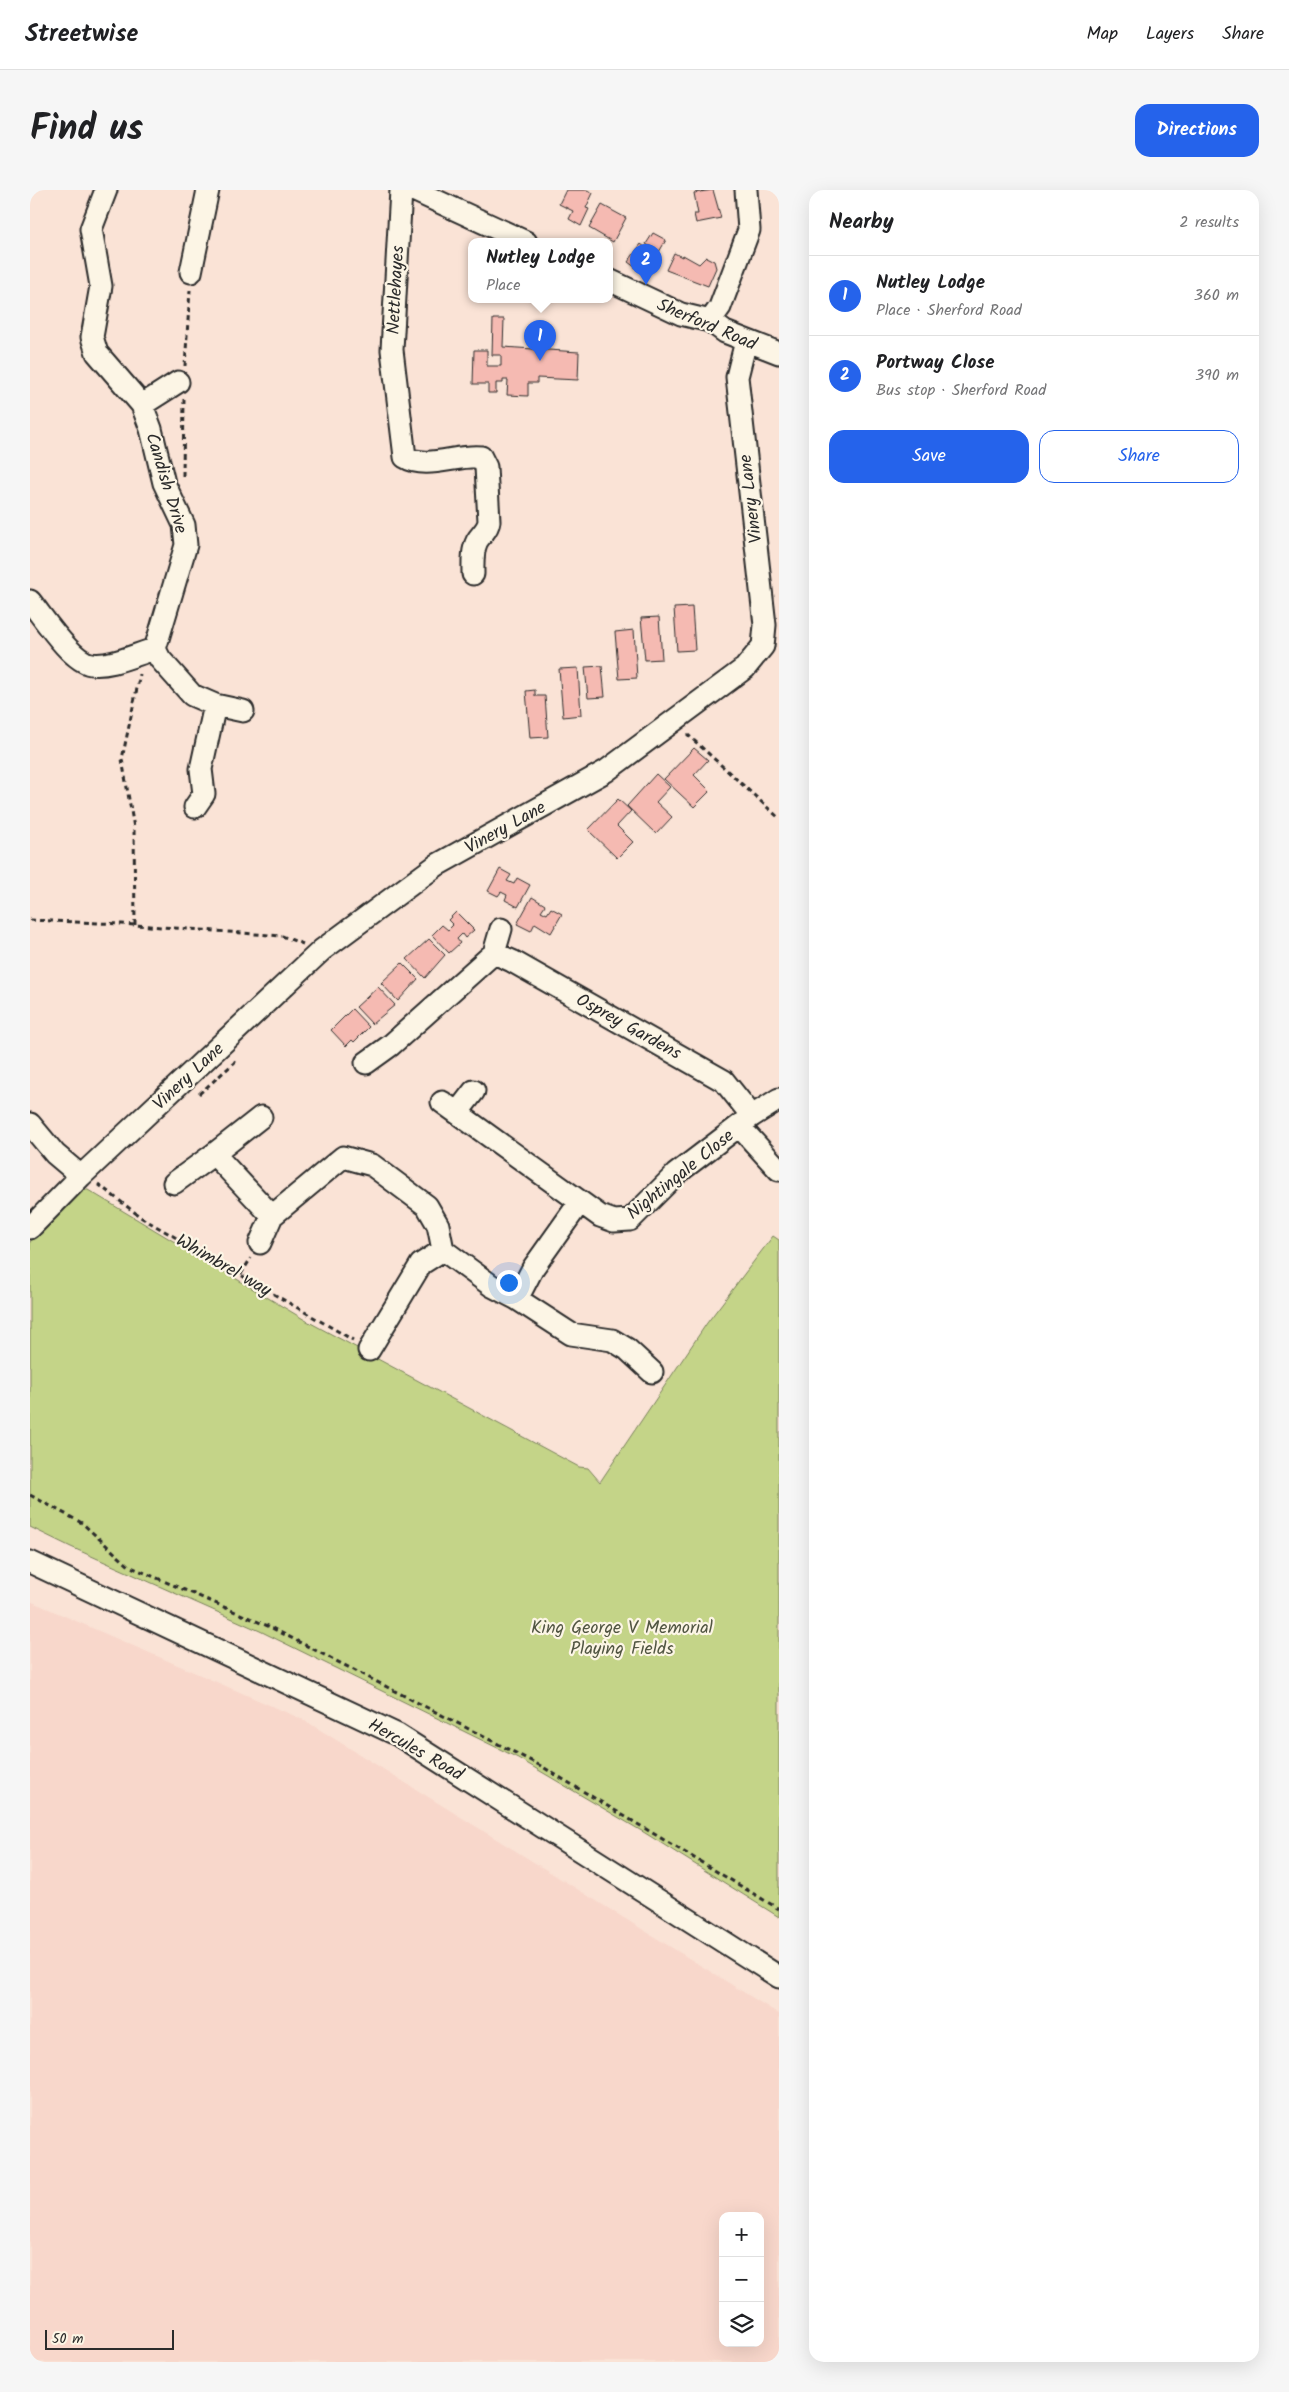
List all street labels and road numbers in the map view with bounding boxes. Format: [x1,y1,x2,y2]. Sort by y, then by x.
street label: Nettlehayes [380,245,413,335]
street label: Sherford Road [652,291,762,360]
street label: Candish Drive [136,429,195,537]
street label: Vinery Lane [732,453,771,545]
street label: Vinery Lane [460,794,552,863]
street label: Osprey Gardens [570,986,687,1068]
street label: Vinery Lane [147,1036,232,1118]
street label: Nightingale Close [621,1123,741,1228]
street label: Whimbrel way [170,1227,277,1306]
street label: Hercules Road [362,1711,469,1790]

